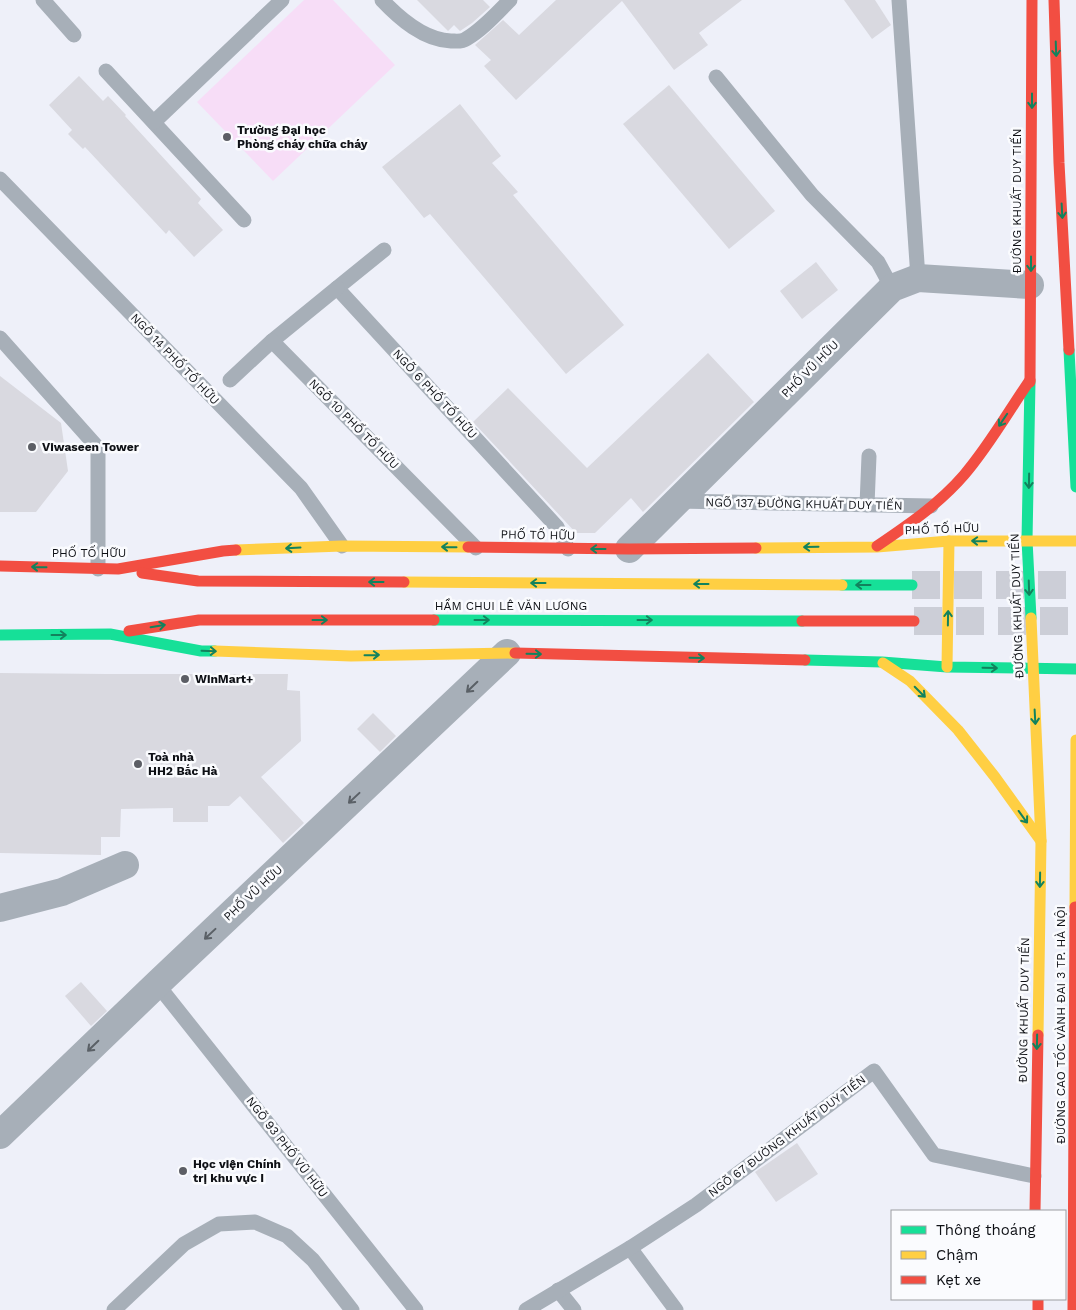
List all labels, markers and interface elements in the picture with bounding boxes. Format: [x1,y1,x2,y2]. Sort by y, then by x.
one-way arrow [1051,40,1060,56]
one-way arrow [1027,92,1037,109]
place label: Trường Đại học Phòng cháy chữa cháy [237,123,368,151]
street label: ĐƯỜNG KHUẤT DUY TIẾN [1009,128,1024,274]
marker: Trường Đại học Phòng cháy chữa cháy [221,131,233,143]
one-way arrow [1057,203,1066,219]
one-way arrow [1026,255,1036,271]
street label: NGÕ 14 PHỐ TỐ HỮU [128,310,223,407]
street label: PHỐ VŨ HỮU [778,337,841,400]
street label: NGÕ 6 PHỐ TỐ HỮU [390,346,481,441]
street label: NGÕ 10 PHỐ TỐ HỮU [306,375,403,472]
one-way arrow [998,413,1008,427]
place label: Viwaseen Tower [42,440,140,454]
marker: Viwaseen Tower [26,441,38,453]
one-way arrow [1024,473,1033,489]
street label: NGÕ 137 ĐƯỜNG KHUẤT DUY TIẾN [705,494,903,513]
street label: PHỐ TỐ HỮU [904,520,980,537]
street label: PHỐ TỐ HỮU [501,526,576,543]
street label: ĐƯỜNG KHUẤT DUY TIẾN [1006,533,1027,679]
one-way arrow [971,536,987,546]
one-way arrow [441,543,457,552]
one-way arrow [803,543,819,552]
one-way arrow [285,544,301,553]
one-way arrow [590,544,606,554]
street label: PHỐ TỐ HỮU [52,545,126,560]
one-way arrow [32,562,48,571]
one-way arrow [368,577,384,587]
one-way arrow [531,578,547,588]
one-way arrow [693,579,710,589]
one-way arrow [856,580,872,590]
one-way arrow [1025,580,1034,596]
street label: HẦM CHUI LÊ VĂN LƯƠNG [435,598,587,613]
one-way arrow [943,611,953,627]
one-way arrow [312,615,328,625]
one-way arrow [474,615,490,625]
one-way arrow [636,615,653,625]
one-way arrow [150,621,166,631]
one-way arrow [50,630,67,640]
one-way arrow [201,646,217,656]
one-way arrow [526,649,542,659]
one-way arrow [364,650,380,660]
one-way arrow [689,653,705,662]
one-way arrow [982,663,998,673]
place label: WinMart+ [195,672,253,686]
marker: WinMart+ [179,673,191,685]
one-way arrow [466,681,478,693]
one-way arrow [914,685,926,698]
one-way arrow [1030,709,1039,725]
place label: Toà nhà HH2 Bắc Hà [148,750,218,778]
marker: Toà nhà HH2 Bắc Hà [132,758,144,770]
one-way arrow [348,792,360,804]
one-way arrow [1018,810,1029,823]
street label: PHỐ VŨ HỮU [220,862,285,924]
one-way arrow [1035,871,1045,887]
street label: ĐƯỜNG CAO TỐC VÀNH ĐAI 3 TP. HÀ NỘI [1053,906,1068,1144]
one-way arrow [204,928,217,940]
street label: ĐƯỜNG KHUẤT DUY TIẾN [1015,937,1032,1083]
one-way arrow [1032,1034,1042,1050]
one-way arrow [86,1040,99,1052]
street label: NGÕ 67 ĐƯỜNG KHUẤT DUY TIẾN [705,1071,868,1200]
street label: NGÕ 93 PHỐ VŨ HỮU [243,1093,331,1200]
place label: Học viện Chính trị khu vực I [193,1157,281,1185]
marker: Học viện Chính trị khu vực I [177,1165,189,1177]
legend [891,1210,1066,1300]
text: Thông thoáng [936,1221,1035,1239]
text: Chậm [936,1246,978,1264]
text: Kẹt xe [936,1271,981,1289]

